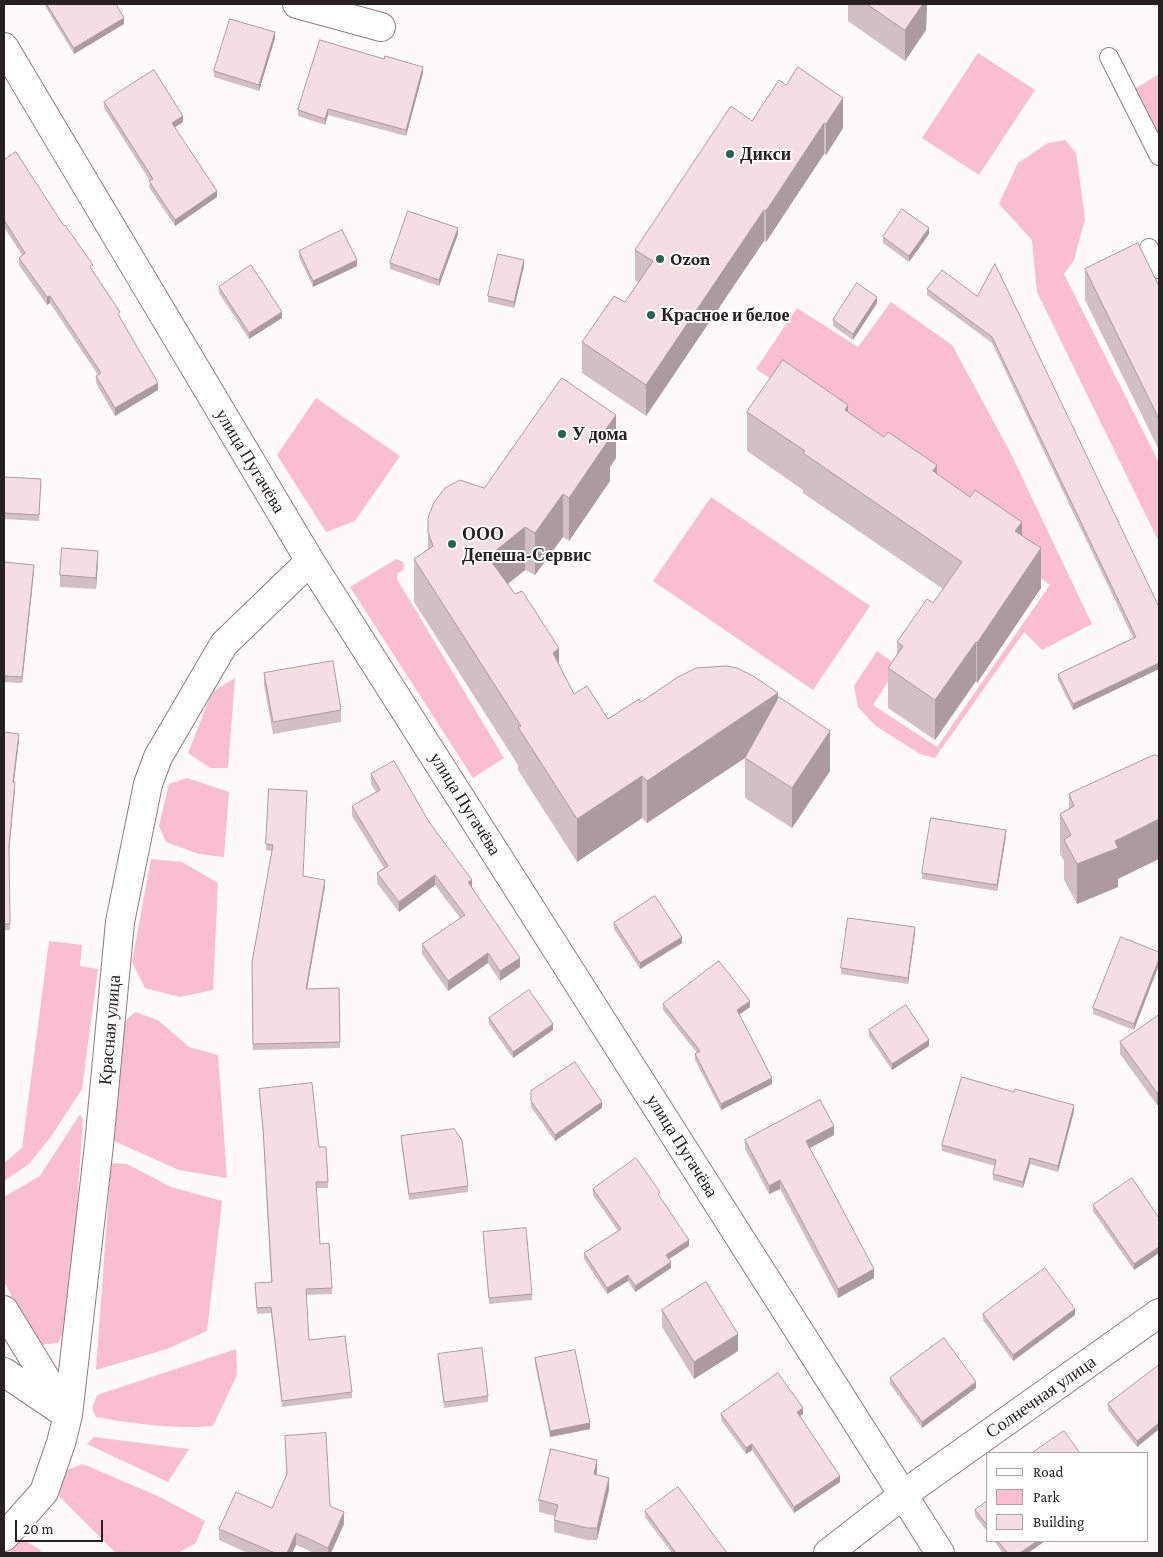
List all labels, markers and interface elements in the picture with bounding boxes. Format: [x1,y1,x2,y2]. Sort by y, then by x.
place label: Дикси [740,143,791,165]
marker: Дикси [724,148,736,160]
place label: Ozon [670,248,710,270]
marker: Ozon [654,253,666,265]
place label: Красное и белое [661,304,790,326]
marker: Красное и белое [645,309,657,321]
street label: улица Пугачёва [210,405,290,517]
place label: У дома [572,423,628,445]
marker: У дома [556,428,568,440]
place label: ООО Депеша-Сервис [462,523,591,566]
marker: ООО Депеша-Сервис [446,538,458,550]
street label: улица Пугачёва [425,748,505,860]
street label: Красная улица [94,974,126,1086]
street label: улица Пугачёва [642,1090,722,1202]
street label: Солнечная улица [982,1351,1100,1443]
legend [986,1452,1148,1542]
text: Road [1033,1464,1063,1480]
text: Park [1033,1489,1060,1505]
scale bar [18,1510,105,1542]
text: Building [1033,1514,1084,1530]
text: 20 m [23,1521,54,1537]

